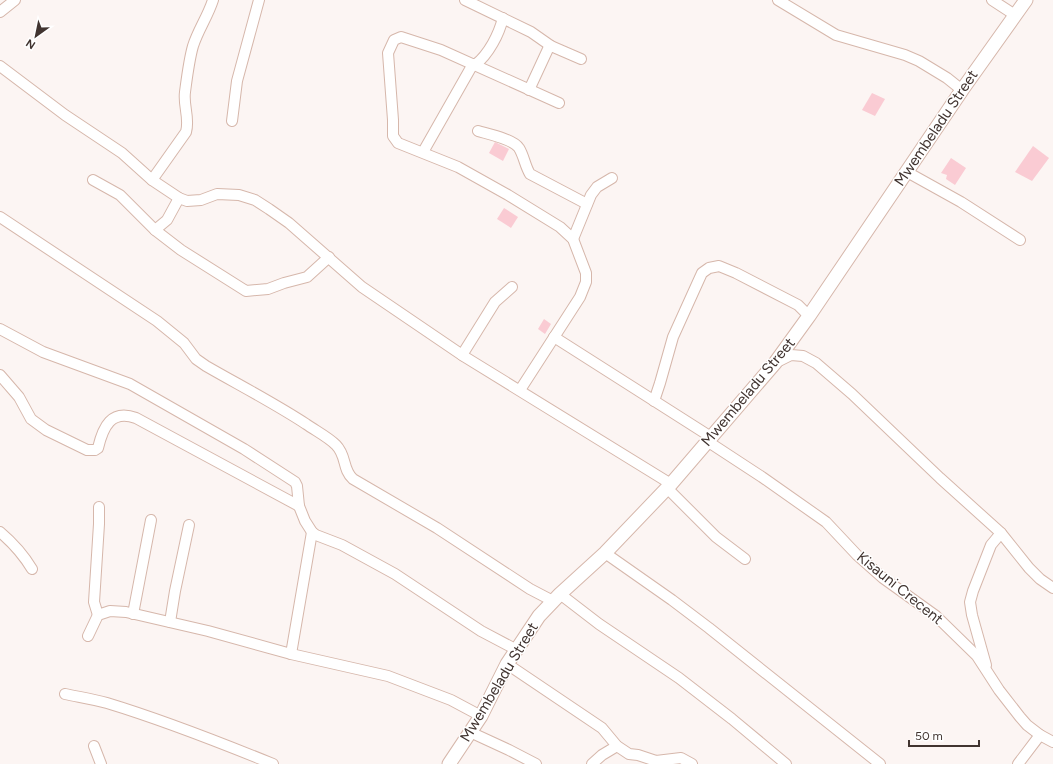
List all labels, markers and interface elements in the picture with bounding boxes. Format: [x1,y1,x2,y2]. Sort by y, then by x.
north arrow [16,16,56,56]
text: N [24,36,38,52]
street label: Mwembeladu Street [891,66,982,189]
street label: Mwembeladu Street [697,334,799,450]
street label: Kisauni Crecent [853,548,947,628]
street label: Mwembeladu Street [456,619,542,745]
scale bar [909,722,979,748]
text: 50 m [915,729,943,743]

